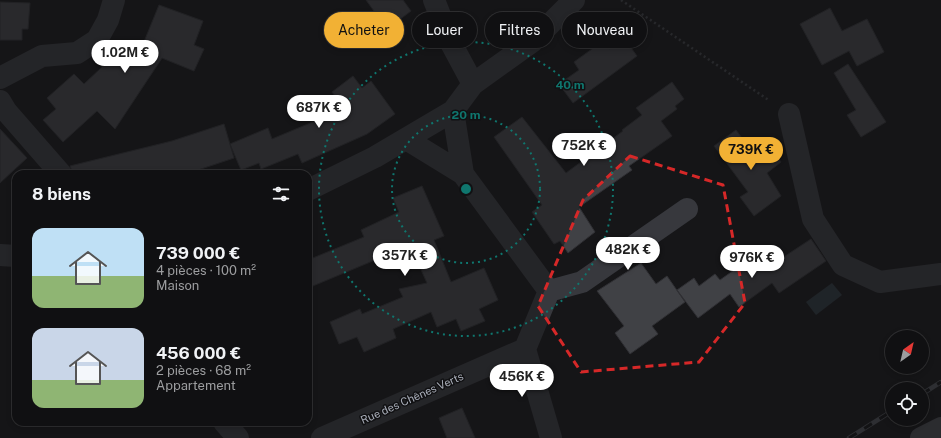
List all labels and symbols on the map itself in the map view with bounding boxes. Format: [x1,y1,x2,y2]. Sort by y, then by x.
pin: 1.02M € [88,40,162,74]
text: 40 m [555,78,585,92]
pin: 687K € [286,95,352,129]
text: 20 m [452,108,481,122]
pin: 752K € [551,133,617,167]
pin: 739K € [718,137,784,171]
centre of rings [459,182,473,196]
pin: 482K € [595,237,661,271]
pin: 357K € [372,243,438,277]
pin: 976K € [719,245,785,279]
north arrow [885,330,929,374]
pin: 456K € [489,364,555,398]
street label: Rue des Chênes Verts [359,370,466,426]

